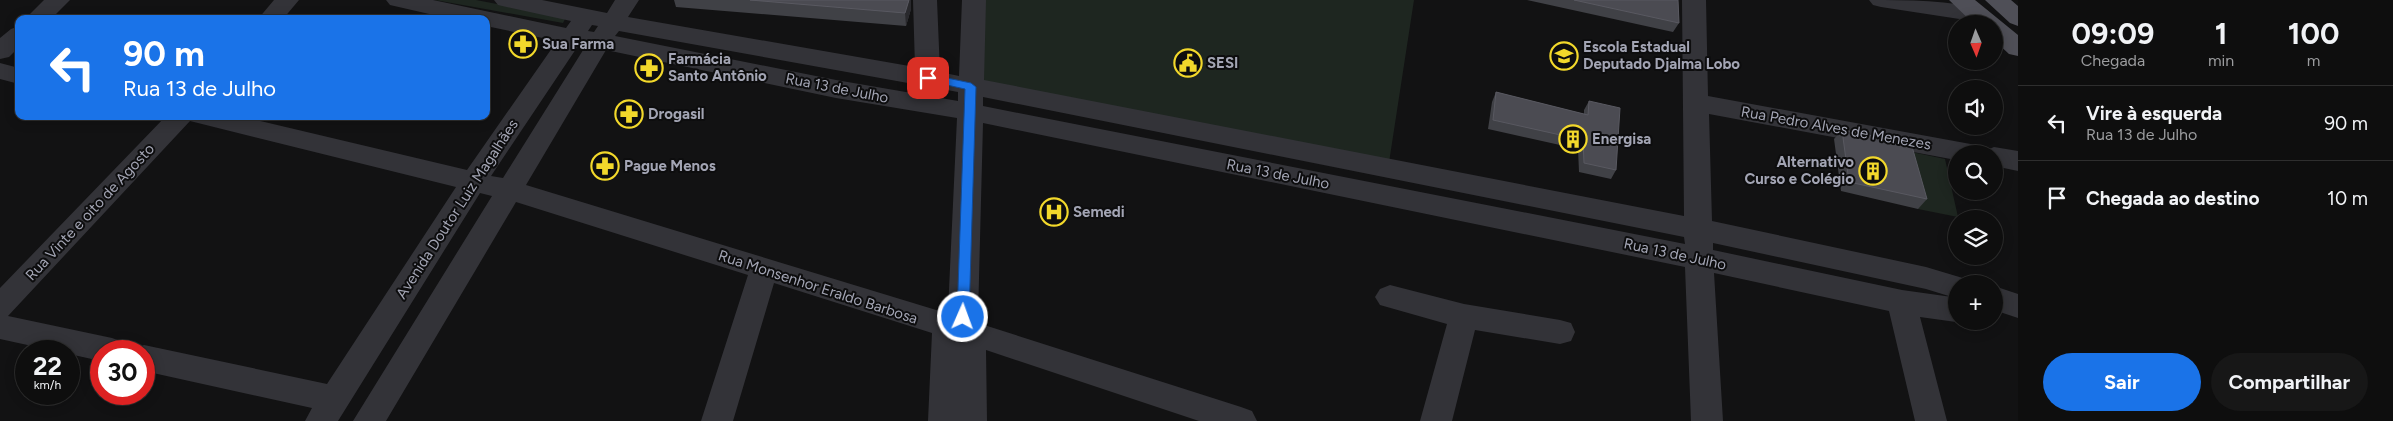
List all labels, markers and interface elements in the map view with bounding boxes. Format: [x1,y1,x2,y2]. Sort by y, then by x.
north arrow [1948,15,2002,70]
map controls [1948,15,2003,330]
text: 09:09 [2072,15,2154,52]
text: 1 [2215,15,2227,52]
text: 100 [2288,15,2339,52]
pharmacy icon: Sua Farma [508,29,538,59]
text: 90 m [123,33,205,75]
icon: left [40,35,105,100]
place label: Sua Farma [542,35,614,53]
place label: Escola Estadual Deputado Djalma Lobo [1583,38,1740,73]
school or university icon: Escola Estadual Deputado Djalma Lobo [1549,41,1579,71]
public building icon: SESI [1173,48,1203,78]
place label: Farmácia Santo Antônio [668,50,767,85]
text: Chegada [2081,51,2145,70]
text: min [2208,51,2234,70]
text: m [2307,51,2320,70]
pharmacy icon: Farmácia Santo Antônio [634,53,664,83]
place label: SESI [1207,54,1238,72]
pin [907,57,949,99]
icon: arrive [914,64,942,92]
street label: Rua 13 de Julho [784,69,890,107]
text: Rua 13 de Julho [123,75,276,102]
button: sound [1948,80,2003,135]
pharmacy icon: Drogasil [614,99,644,129]
street label: Rua Pedro Alves de Menezes [1740,102,1932,154]
text: Vire à esquerda [2086,102,2222,125]
place label: Drogasil [648,105,705,123]
icon: left [2043,109,2071,137]
text: 90 m [2324,112,2368,135]
street label: Avenida Doutor Luiz Magalhães [392,116,522,302]
building icon: Energisa [1558,124,1588,154]
text: Rua 13 de Julho [2086,125,2197,144]
place label: Energisa [1592,130,1651,148]
street label: Rua Vinte e oito de Agosto [22,140,158,284]
button: search [1948,145,2003,200]
pharmacy icon: Pague Menos [590,151,620,181]
place label: Alternativo Curso e Colégio [1744,153,1854,188]
street label: Rua 13 de Julho [1225,155,1331,193]
building icon: Alternativo Curso e Colégio [1858,156,1888,186]
place label: Pague Menos [624,157,716,175]
icon: arrive [2043,184,2071,212]
text: Chegada ao destino [2086,187,2259,210]
text: 10 m [2327,187,2368,210]
hospital icon: Semedi [1039,197,1069,227]
place label: Semedi [1073,203,1125,221]
button: layers [1948,210,2003,265]
street label: Rua 13 de Julho [1622,234,1728,274]
street label: Rua Monsenhor Eraldo Barbosa [716,246,920,328]
button: + [1948,275,2003,330]
position arrow [936,290,988,342]
speed limit sign: 30 [90,340,155,405]
text: 22 [33,351,62,381]
button: Sair [2043,353,2201,411]
button: Compartilhar [2211,353,2368,411]
text: km/h [34,378,61,392]

